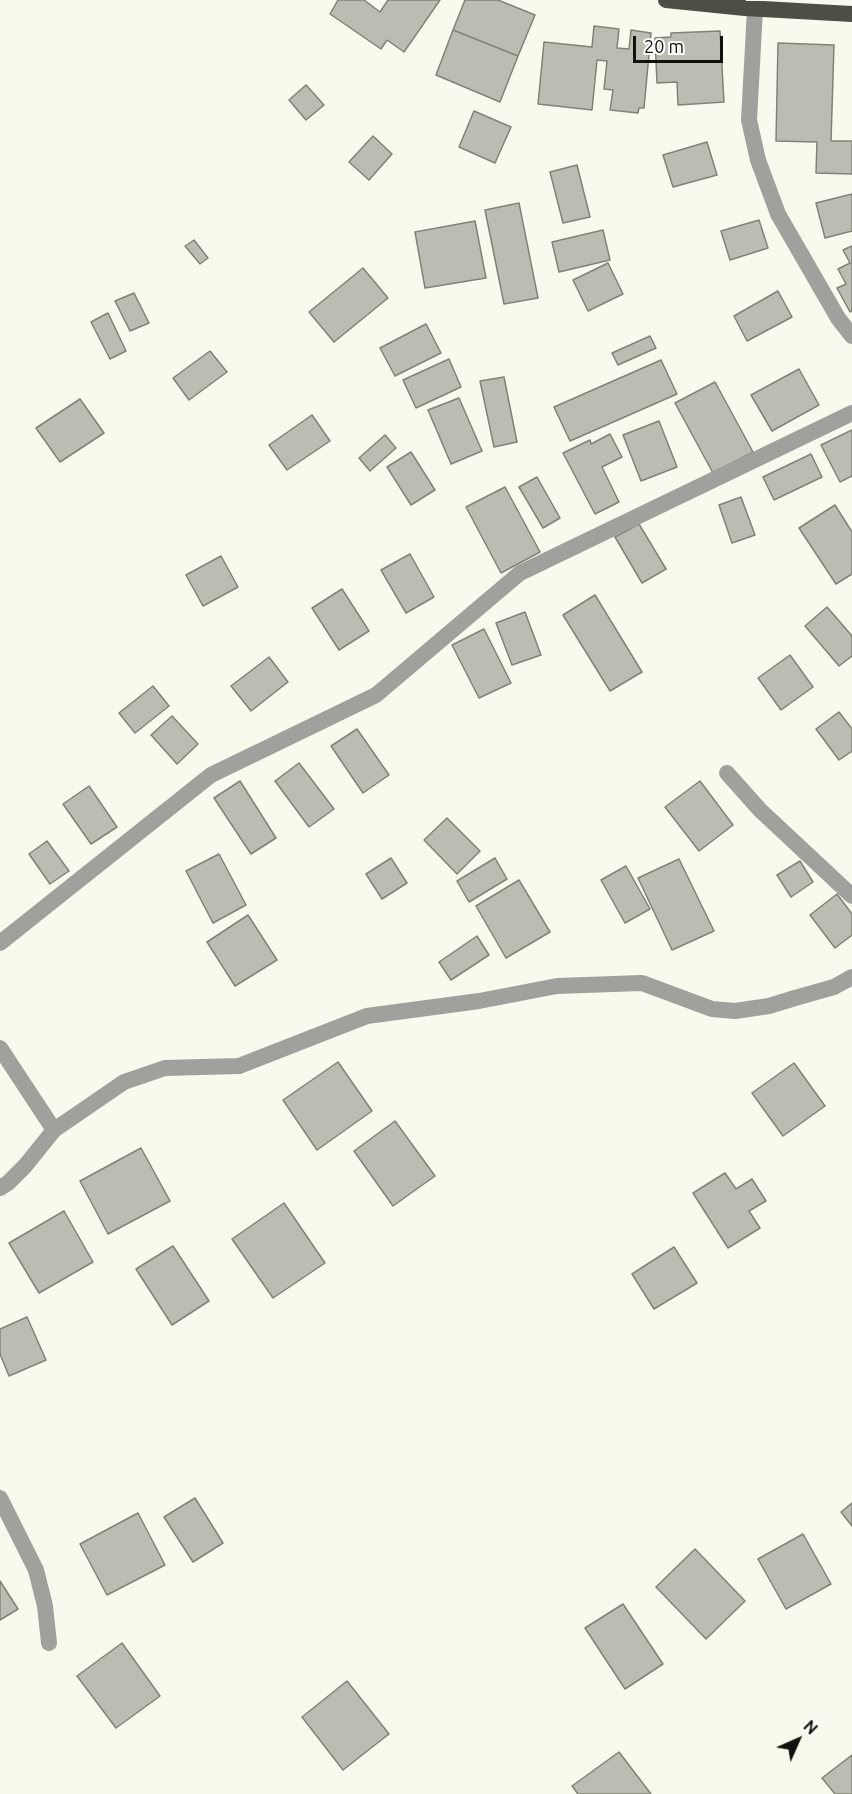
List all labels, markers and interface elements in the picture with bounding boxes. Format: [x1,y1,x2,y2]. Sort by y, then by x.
scale bar [636,24,726,62]
text: 20 m [644,36,684,56]
north arrow [768,1710,828,1770]
text: N [800,1717,821,1738]

